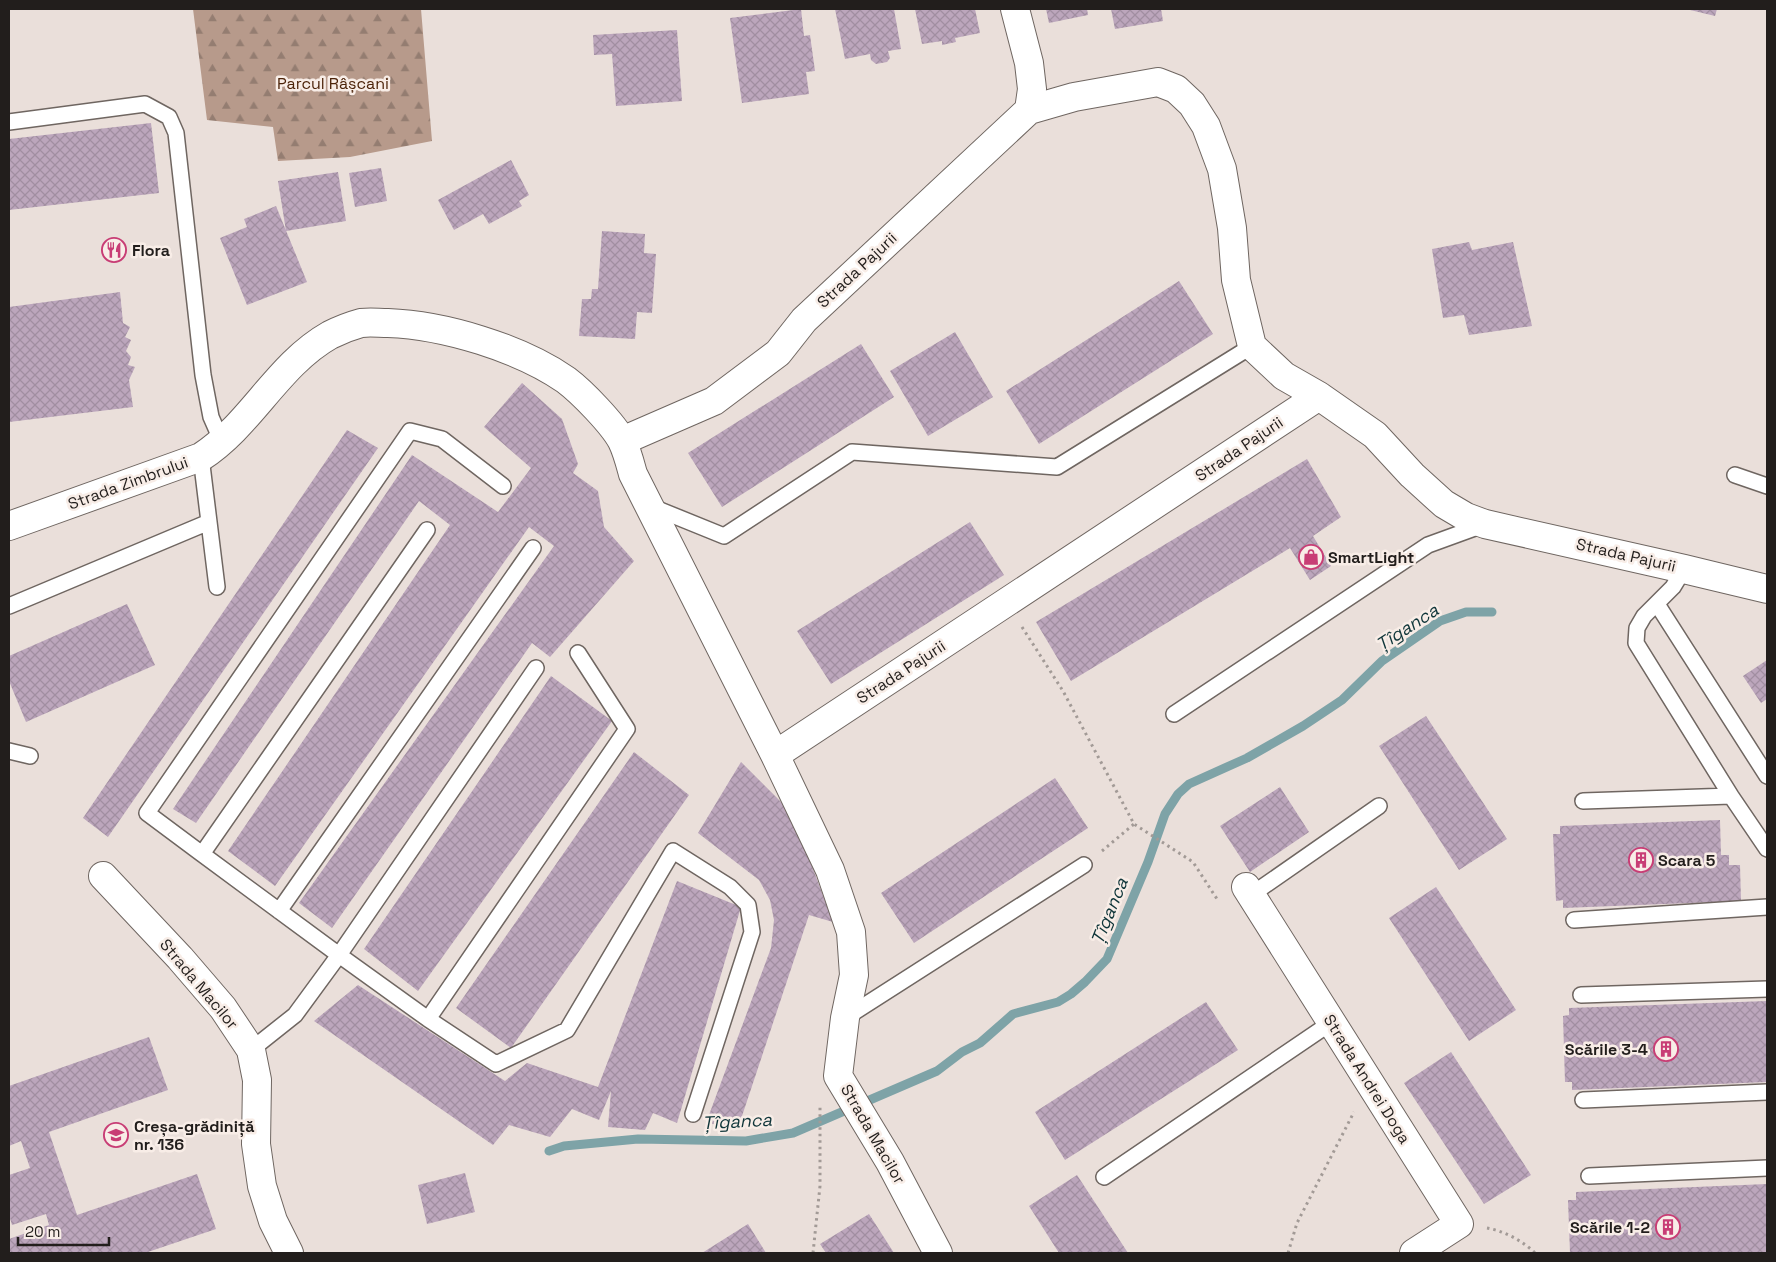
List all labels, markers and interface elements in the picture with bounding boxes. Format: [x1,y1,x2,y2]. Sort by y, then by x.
park label: Parcul Râșcani [277,73,389,94]
street label: Strada Pajurii [813,228,901,312]
restaurant icon: Flora [101,237,127,263]
place label: Flora [132,240,170,261]
street label: Strada Pajurii [1191,412,1287,486]
street label: Strada Zimbrului [65,452,191,514]
street label: Strada Pajurii [1574,533,1678,577]
shop icon: SmartLight [1298,544,1324,570]
place label: SmartLight [1328,547,1414,568]
water label: Țîganca [1371,598,1443,656]
street label: Strada Pajurii [853,635,949,709]
building icon: Scara 5 [1628,847,1654,873]
place label: Scara 5 [1658,850,1716,871]
water label: Țîganca [1085,874,1133,948]
street label: Strada Macilor [155,934,243,1034]
street label: Strada Andrei Doga [1319,1010,1415,1148]
building icon: Scările 3-4 [1653,1036,1679,1062]
place label: Scările 3-4 [1565,1039,1648,1060]
street label: Strada Macilor [836,1080,910,1188]
water label: Țîganca [702,1108,773,1134]
place label: Creșa-grădiniță nr. 136 [134,1116,254,1155]
school or university icon: Creșa-grădiniță nr. 136 [103,1122,129,1148]
scale bar [18,1214,109,1246]
building icon: Scările 1-2 [1655,1214,1681,1240]
place label: Scările 1-2 [1570,1217,1650,1238]
text: 20 m [25,1222,60,1241]

